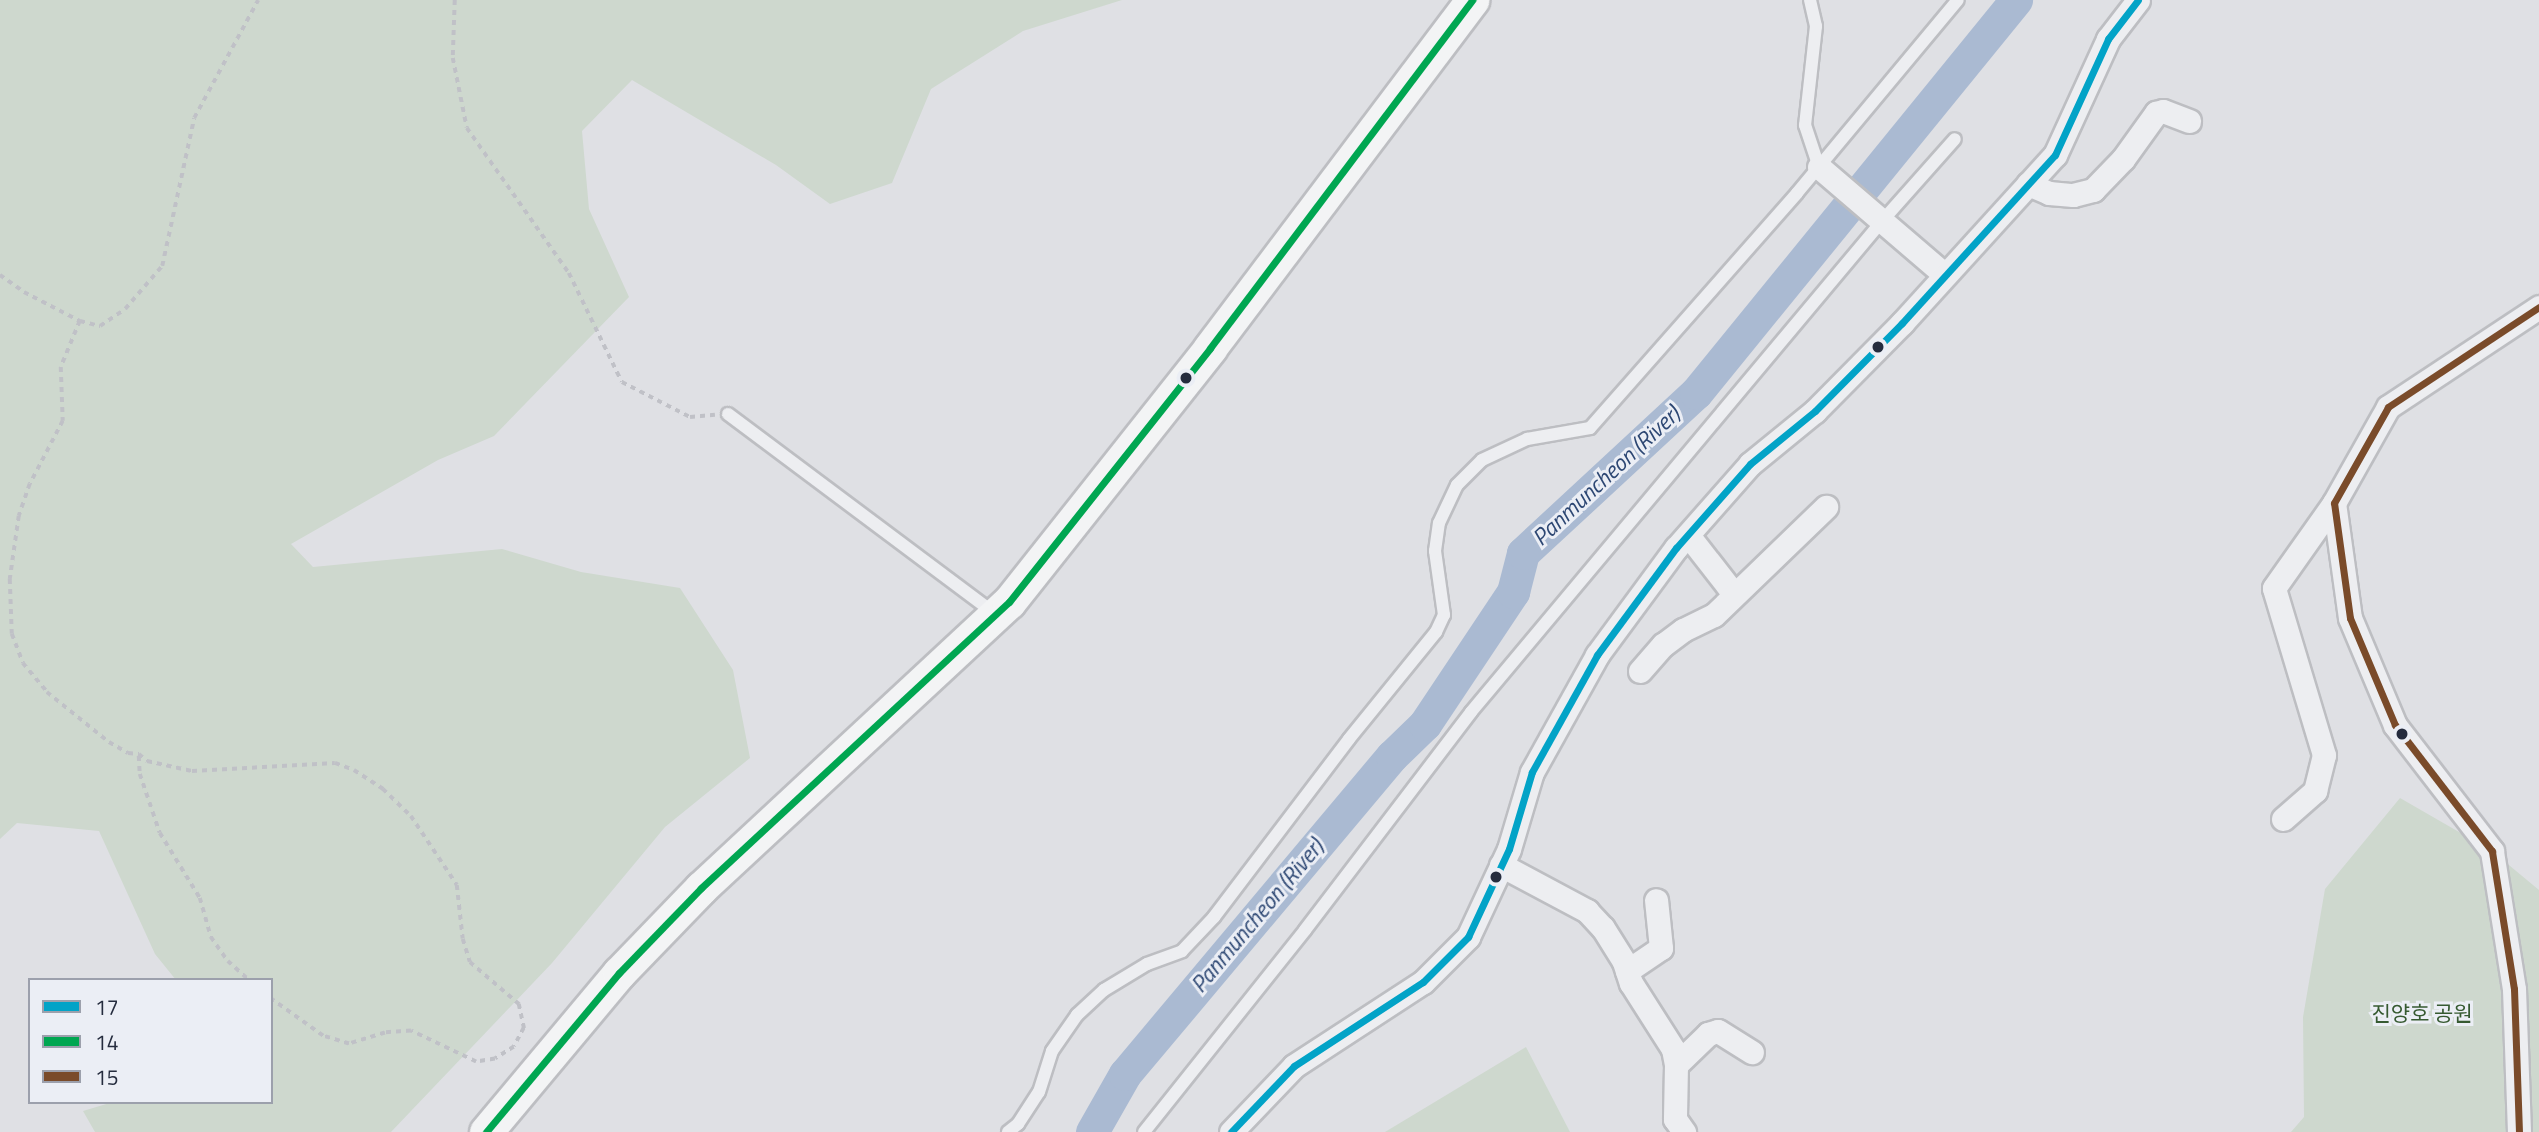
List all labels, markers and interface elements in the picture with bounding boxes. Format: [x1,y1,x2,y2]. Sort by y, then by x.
unlabelled marker [1871,340,1885,354]
unlabelled marker [1179,371,1193,385]
water label: Panmuncheon (River) [1527,401,1685,551]
unlabelled marker [2395,727,2409,741]
water label: Panmuncheon (River) [1185,834,1329,998]
unlabelled marker [1489,870,1503,884]
legend [28,978,273,1104]
text: 17 [95,991,119,1023]
park label: 진양호 공원 [2371,1000,2473,1026]
text: 14 [95,1026,119,1058]
text: 15 [95,1061,119,1093]

